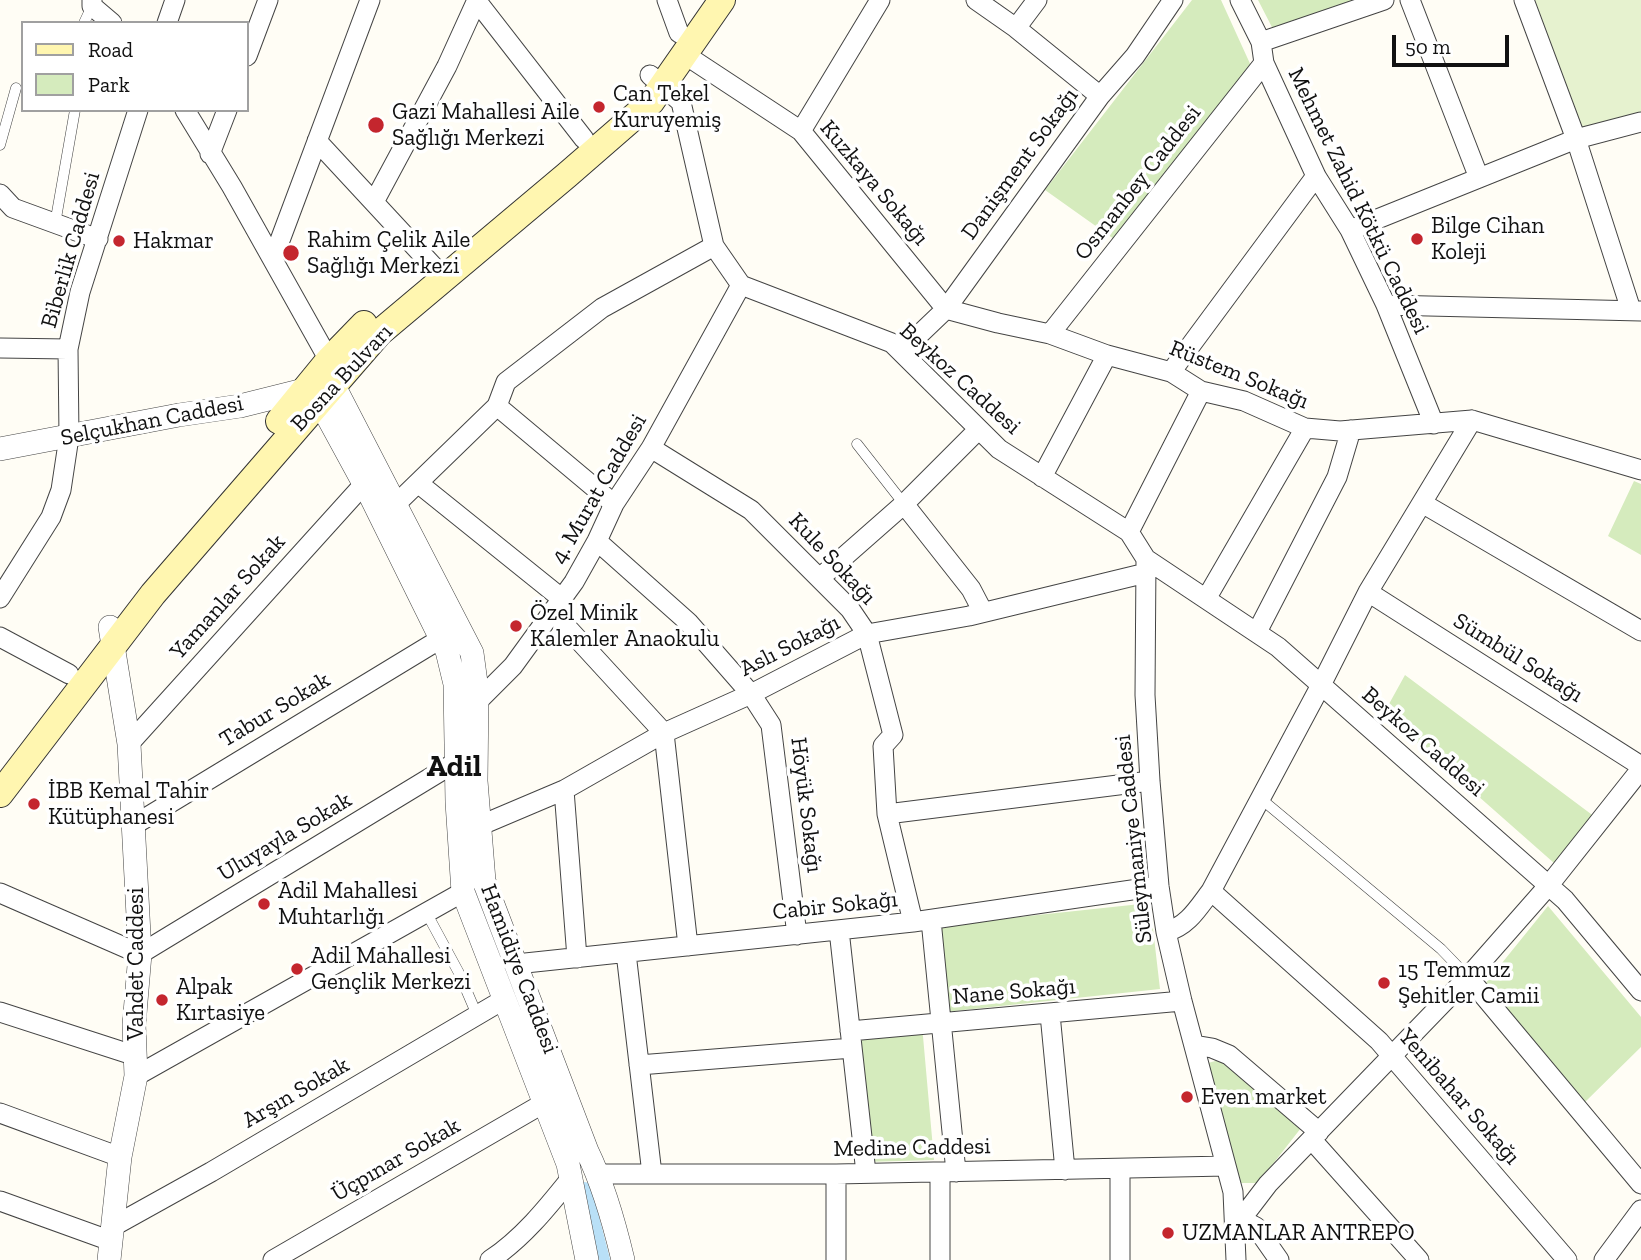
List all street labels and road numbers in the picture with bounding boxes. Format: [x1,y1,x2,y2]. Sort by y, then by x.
street label: Mehmet Zahid Kötkü Caddesi [1281,63,1435,339]
street label: Danişment Sokağı [956,83,1084,245]
street label: Osmanbey Caddesi [1069,100,1207,266]
street label: Kuzkaya Sokağı [814,115,934,251]
street label: Biberlik Caddesi [36,169,106,331]
street label: Beykoz Caddesi [894,317,1026,441]
street label: Bosna Bulvarı [285,319,399,437]
street label: Rüstem Sokağı [1165,335,1313,415]
street label: Selçukhan Caddesi [58,390,246,452]
street label: 4. Murat Caddesi [545,409,653,569]
street label: Kule Sokağı [782,507,882,611]
street label: Yamanlar Sokak [165,529,291,665]
street label: Sümbül Sokağı [1448,607,1588,709]
street label: Aslı Sokağı [735,609,845,683]
street label: Tabur Sokak [215,666,335,754]
street label: Beykoz Caddesi [1356,681,1490,803]
street label: Süleymaniye Caddesi [1109,733,1159,945]
street label: Höyük Sokağı [784,736,828,874]
street label: Uluyayla Sokak [213,786,357,888]
street label: Hamidiye Caddesi [474,880,564,1058]
street label: Cabir Sokağı [771,886,899,926]
street label: Vahdet Caddesi [122,887,150,1041]
street label: Nane Sokağı [952,973,1076,1011]
street label: Yenibahar Sokağı [1392,1023,1526,1171]
street label: Arşın Sokak [238,1051,354,1135]
street label: Üçpınar Sokak [327,1112,465,1208]
street label: Medine Caddesi [833,1133,991,1163]

